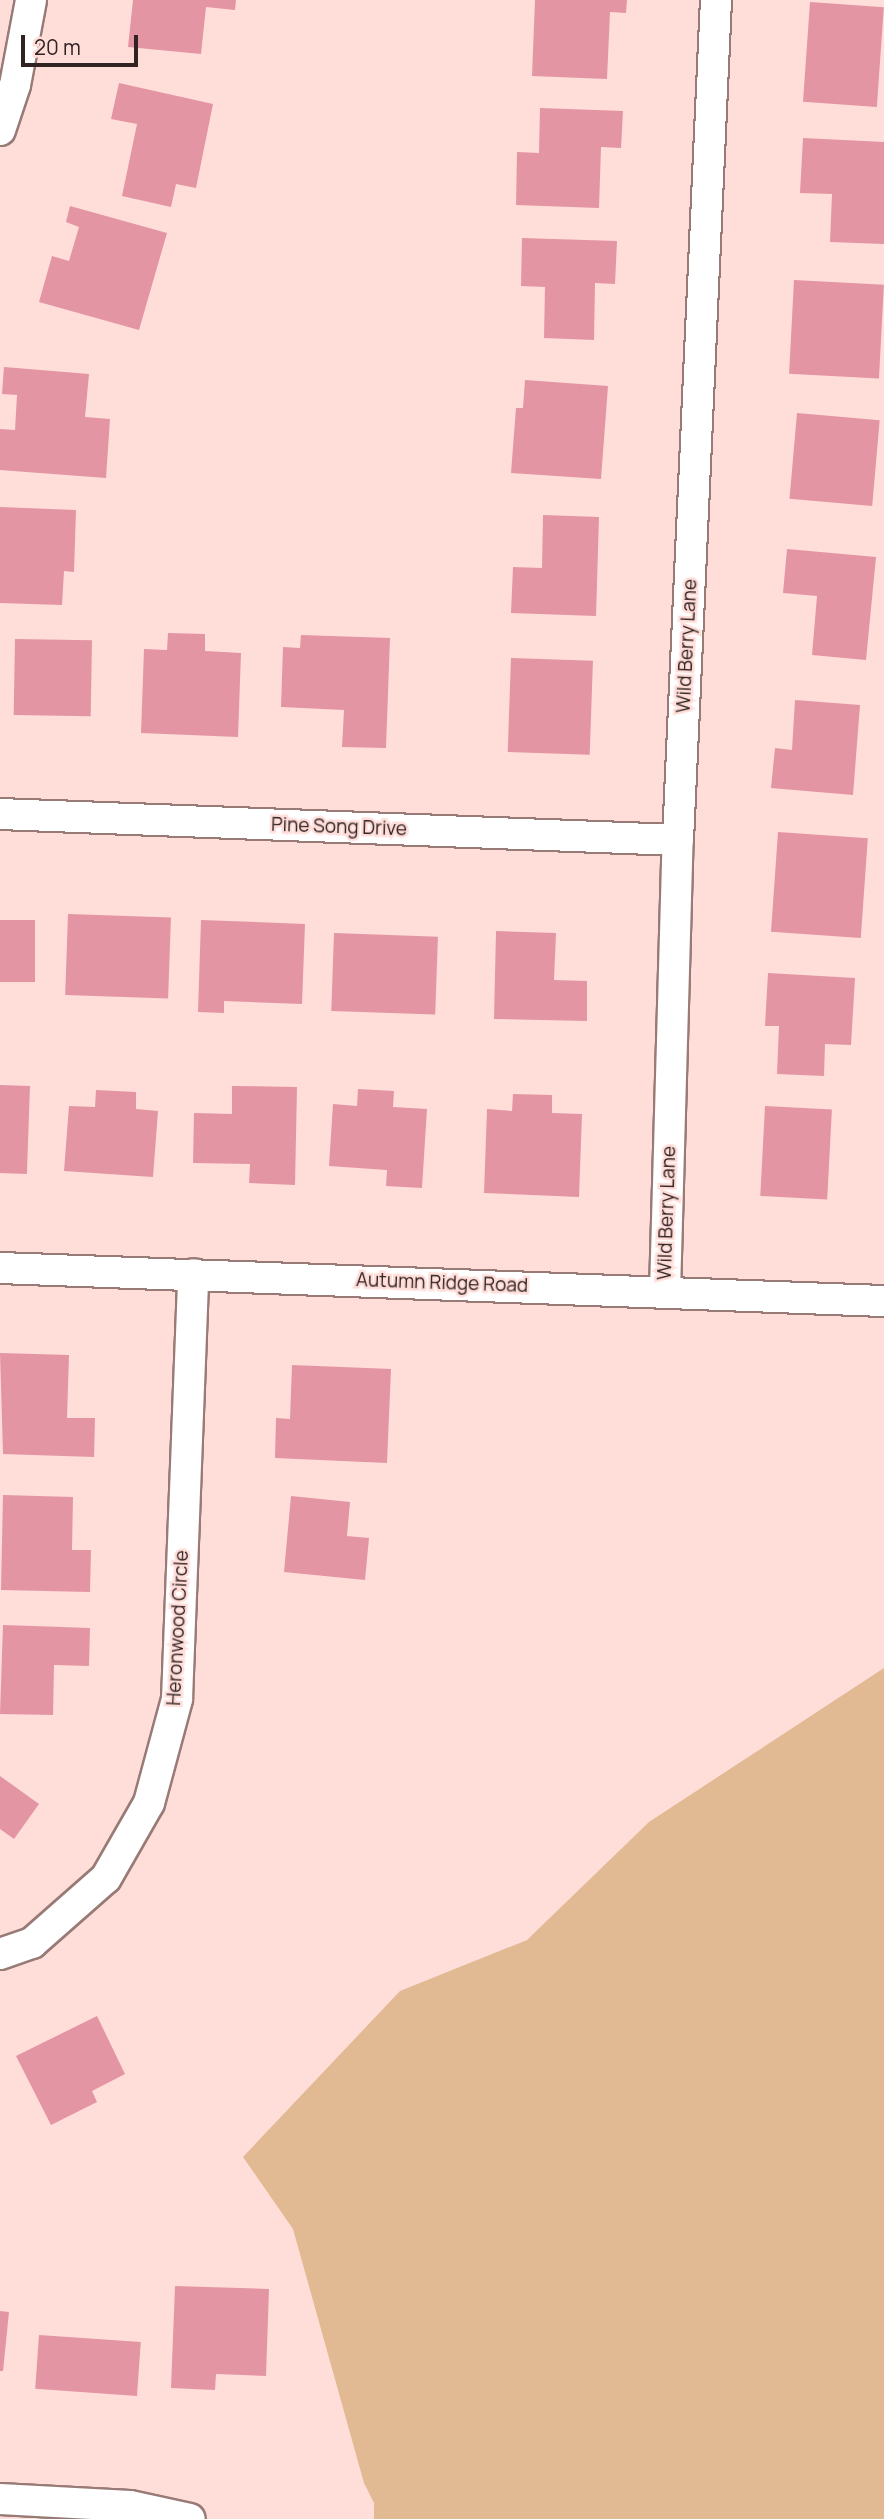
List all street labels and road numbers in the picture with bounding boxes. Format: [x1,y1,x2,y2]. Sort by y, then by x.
street label: Wild Berry Lane [672,578,702,714]
street label: Pine Song Drive [271,813,407,841]
street label: Wild Berry Lane [653,1146,681,1280]
street label: Autumn Ridge Road [356,1269,528,1297]
street label: Heronwood Circle [163,1550,193,1706]

